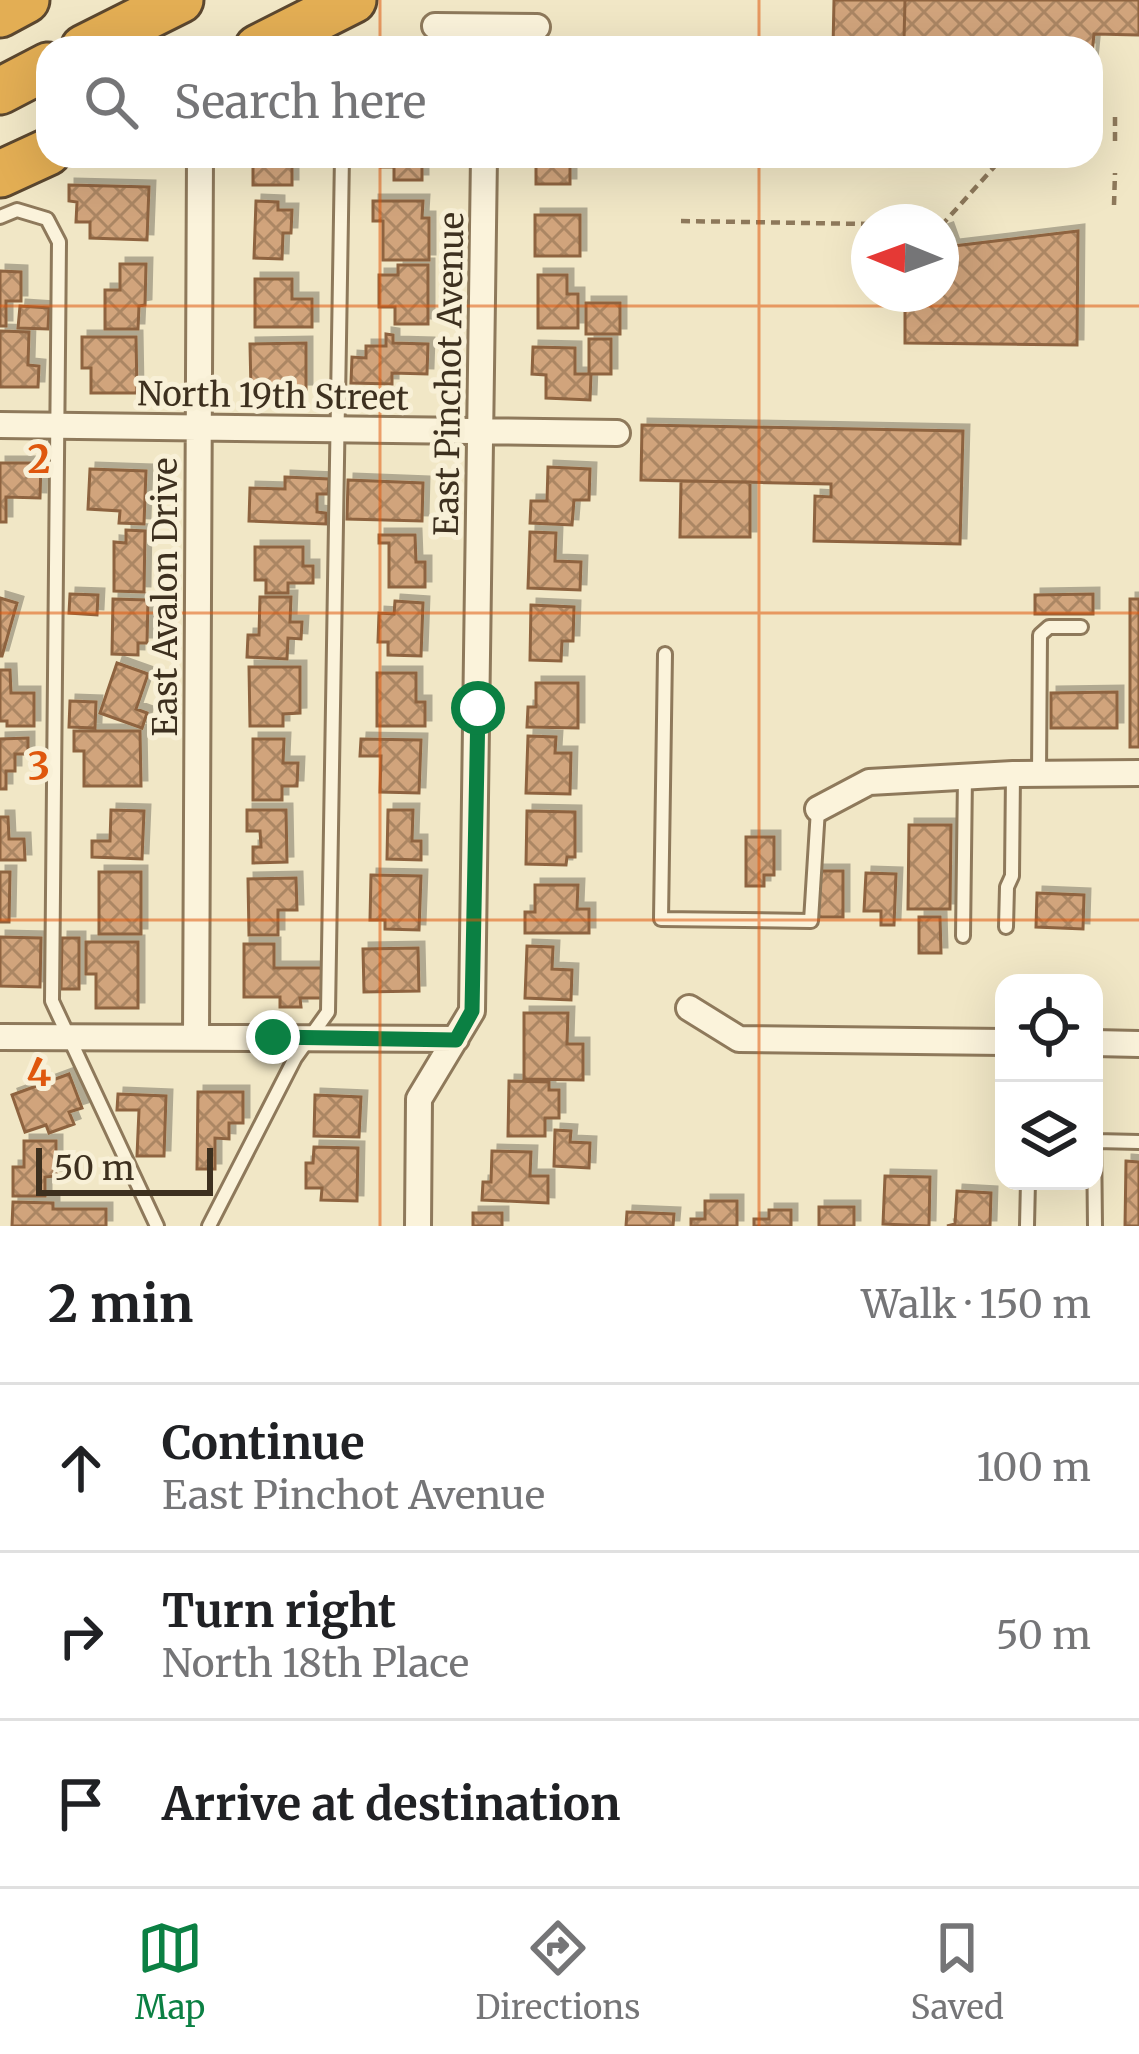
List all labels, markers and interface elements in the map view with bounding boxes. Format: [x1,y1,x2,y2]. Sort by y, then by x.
search box [36,36,1103,168]
icon: search [78,69,144,135]
text: Search here [174,74,426,130]
north arrow [851,204,959,312]
street label: East Pinchot Avenue [426,212,472,536]
street label: North 19th Street [137,373,409,419]
text: 2 [28,435,50,484]
street label: East Avalon Drive [145,457,186,737]
route start [451,681,505,735]
text: 3 [28,742,50,791]
map controls [995,974,1103,1190]
button: locate [995,974,1103,1082]
route end [246,1010,300,1064]
text: 4 [27,1048,52,1097]
button: layers [995,1082,1103,1190]
scale bar [36,1142,213,1195]
text: 50 m [54,1148,135,1189]
text: 2 min [48,1272,193,1336]
text: Walk · 150 m [861,1280,1091,1329]
text: Continue [162,1415,364,1471]
icon: ahead [48,1435,114,1501]
text: 100 m [976,1443,1091,1492]
text: East Pinchot Avenue [162,1471,545,1520]
text: Turn right [162,1583,396,1639]
icon: right [48,1603,114,1669]
text: 50 m [996,1611,1091,1660]
text: North 18th Place [162,1639,469,1688]
icon: arrive [48,1771,114,1837]
text: Arrive at destination [162,1776,620,1832]
tab: Map [135,1915,205,2028]
tab: Directions [475,1915,640,2028]
tab: Saved [910,1915,1004,2028]

